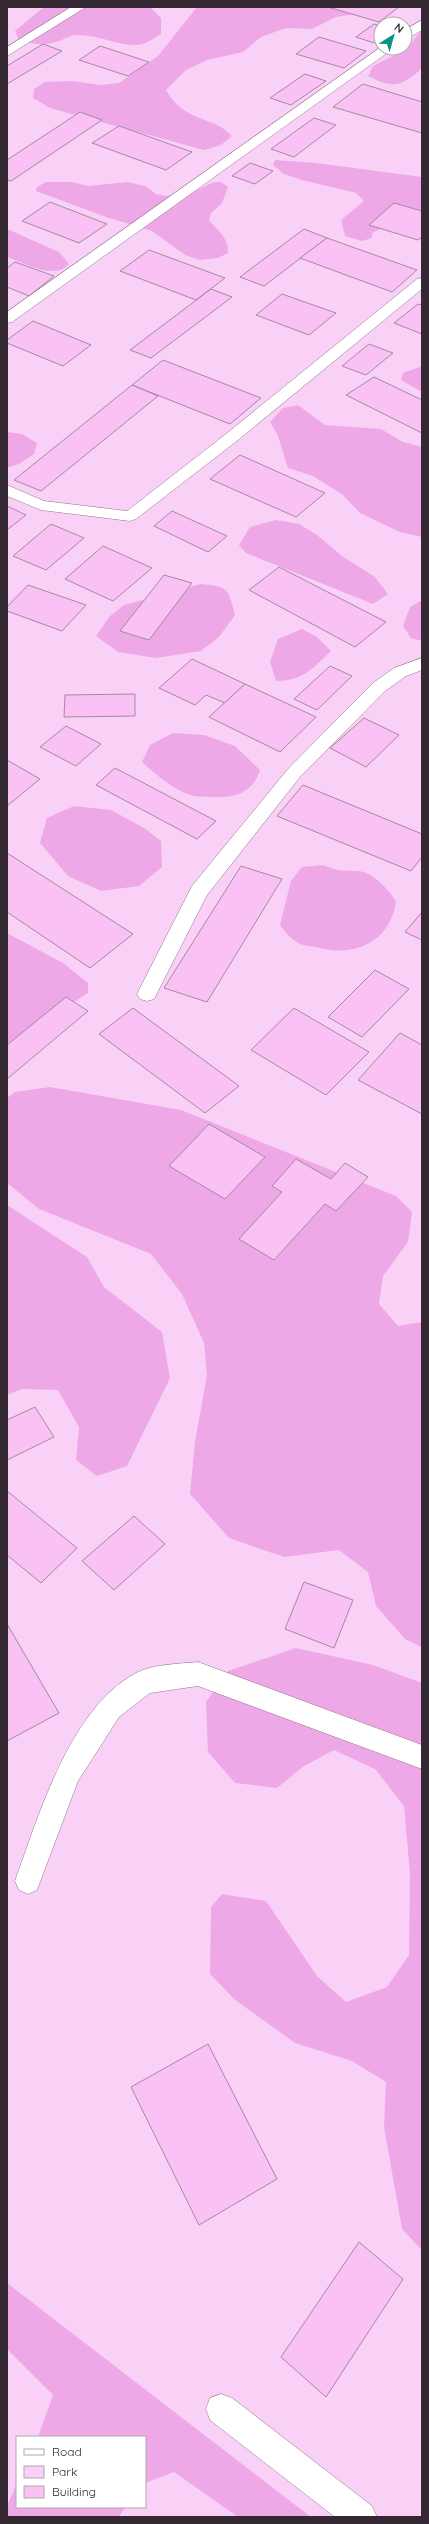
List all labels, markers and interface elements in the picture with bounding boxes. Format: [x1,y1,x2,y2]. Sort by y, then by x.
north arrow [373,16,413,56]
text: N [392,20,406,36]
legend [16,2436,146,2508]
text: Road [52,2444,82,2459]
text: Park [52,2464,77,2479]
text: Building [52,2484,96,2499]

